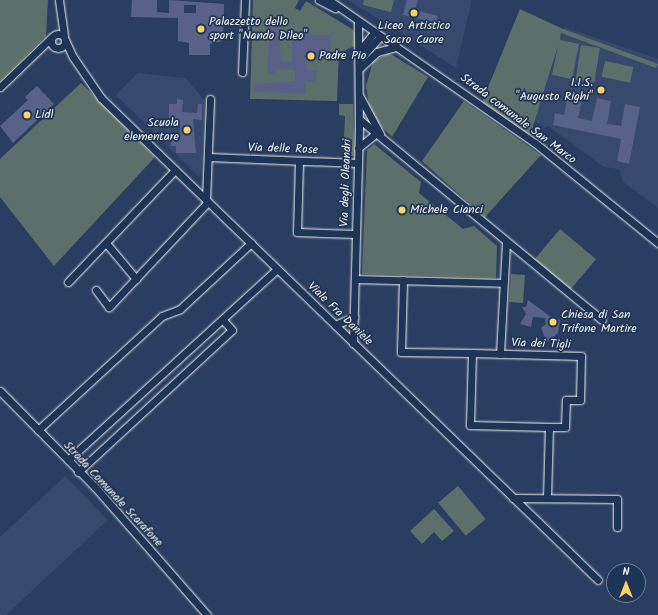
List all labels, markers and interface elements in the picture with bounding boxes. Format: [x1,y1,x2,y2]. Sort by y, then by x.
marker: Liceo Artistico Sacro Cuore [409,8,419,18]
place label: Palazzetto dello sport "Nando Dileo" [209,15,307,43]
place label: Liceo Artistico Sacro Cuore [378,19,450,47]
marker: Palazzetto dello sport "Nando Dileo" [196,24,206,34]
place label: Padre Pio [319,49,366,63]
marker: Padre Pio [306,51,316,61]
street label: Strada comunale San Marco [457,71,579,167]
place label: I.I.S. "Augusto Righi" [516,76,593,104]
marker: I.I.S. "Augusto Righi" [596,85,606,95]
place label: Lidl [35,108,53,122]
marker: Lidl [22,110,32,120]
place label: Scuola elementare [124,116,179,144]
marker: Scuola elementare [182,125,192,135]
street label: Via degli Oleandri [337,139,355,227]
street label: Via delle Rose [248,141,318,157]
place label: Michele Cianci [410,203,483,217]
marker: Michele Cianci [397,205,407,215]
street label: Viale Fra Daniele [304,279,376,349]
place label: Chiesa di San Trifone Martire [561,308,637,336]
marker: Chiesa di San Trifone Martire [548,317,558,327]
street label: Via dei Tigli [511,336,571,352]
street label: Strada Comunale Scarafone [60,438,166,550]
north arrow [606,563,646,603]
text: N [623,563,629,581]

